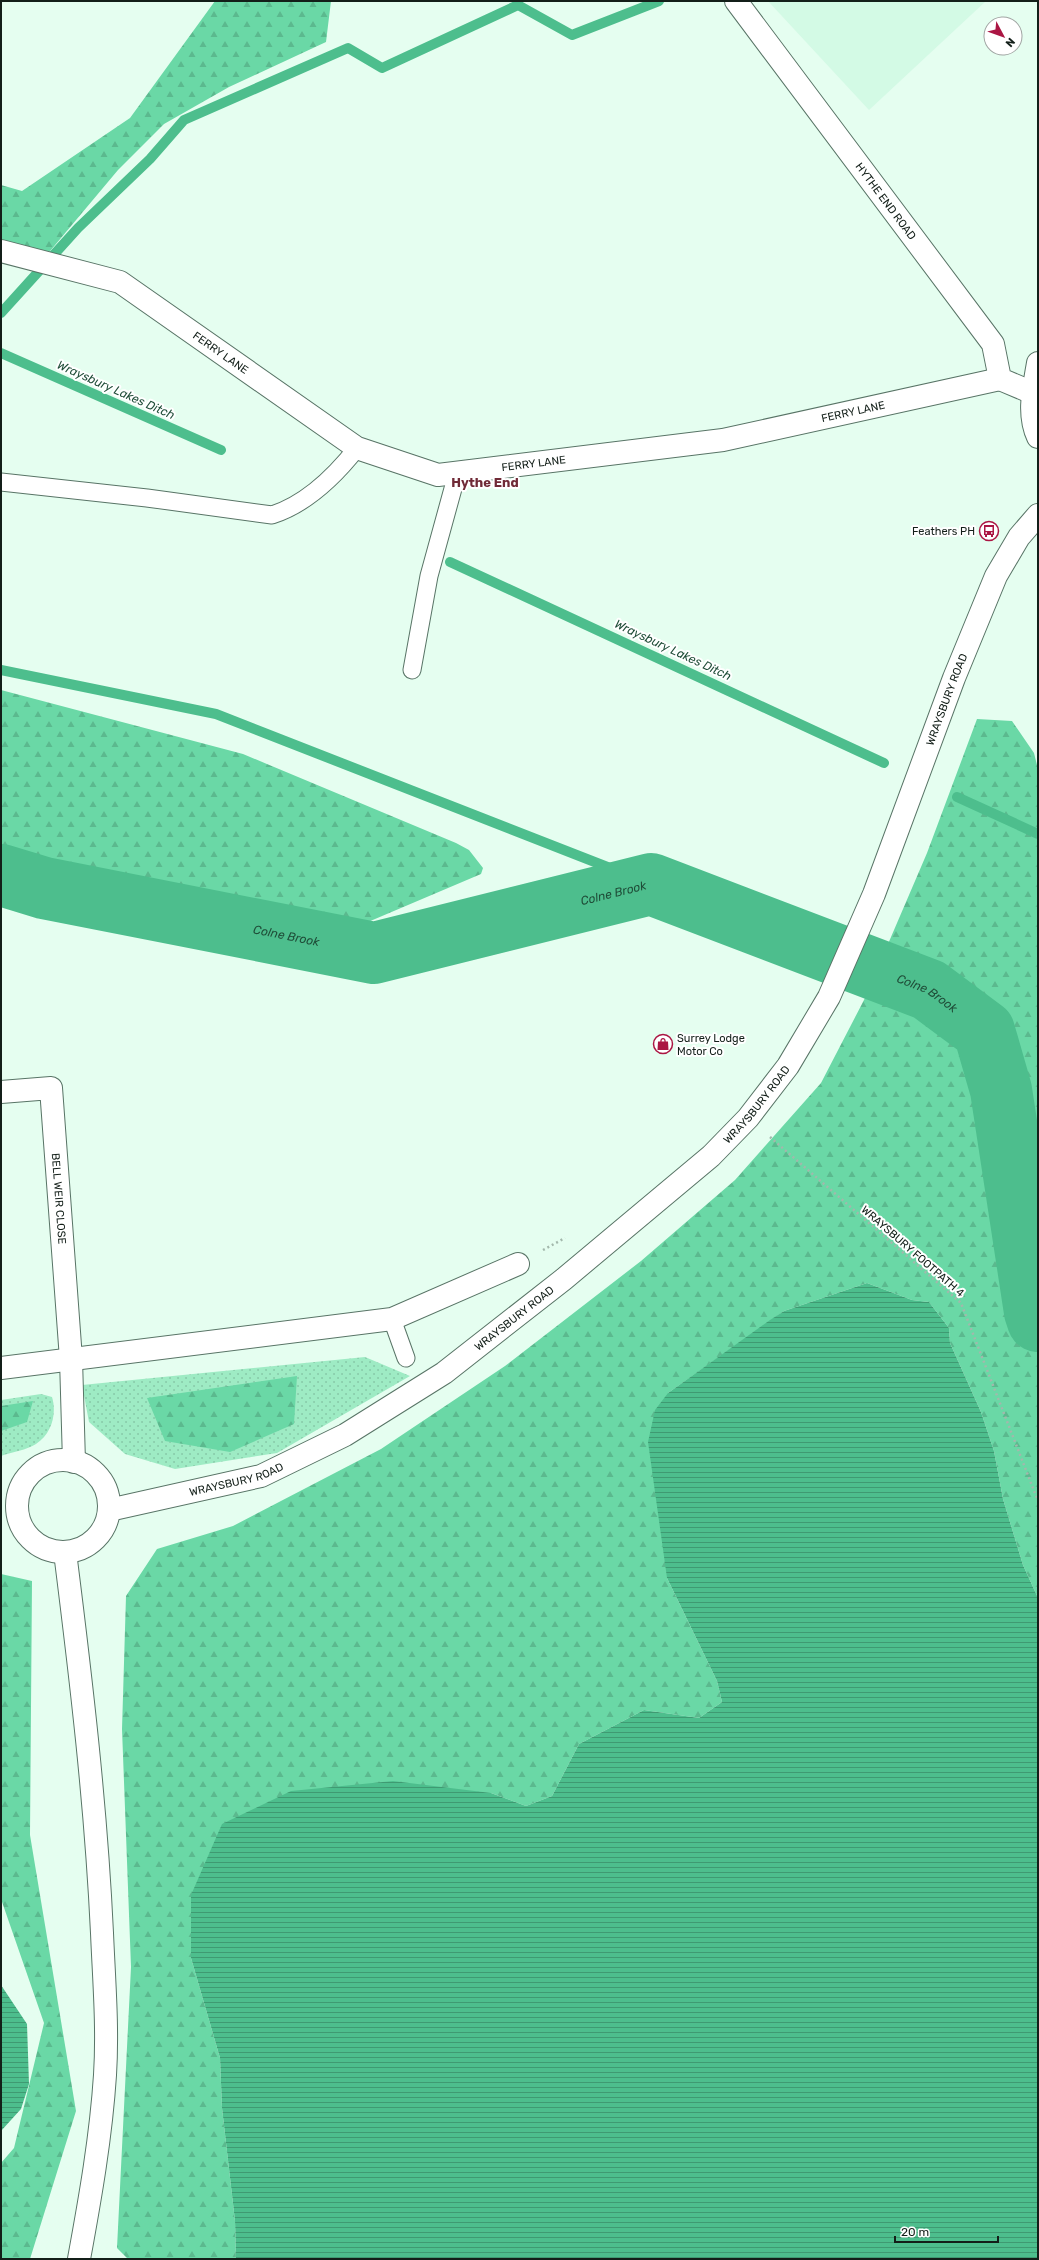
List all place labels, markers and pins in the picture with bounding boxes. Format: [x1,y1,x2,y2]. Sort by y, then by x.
bus stop icon: Feathers PH [978,520,1000,542]
place label: Feathers PH [912,525,975,538]
place label: Surrey Lodge Motor Co [677,1032,745,1058]
shop icon: Surrey Lodge Motor Co [652,1033,674,1055]

